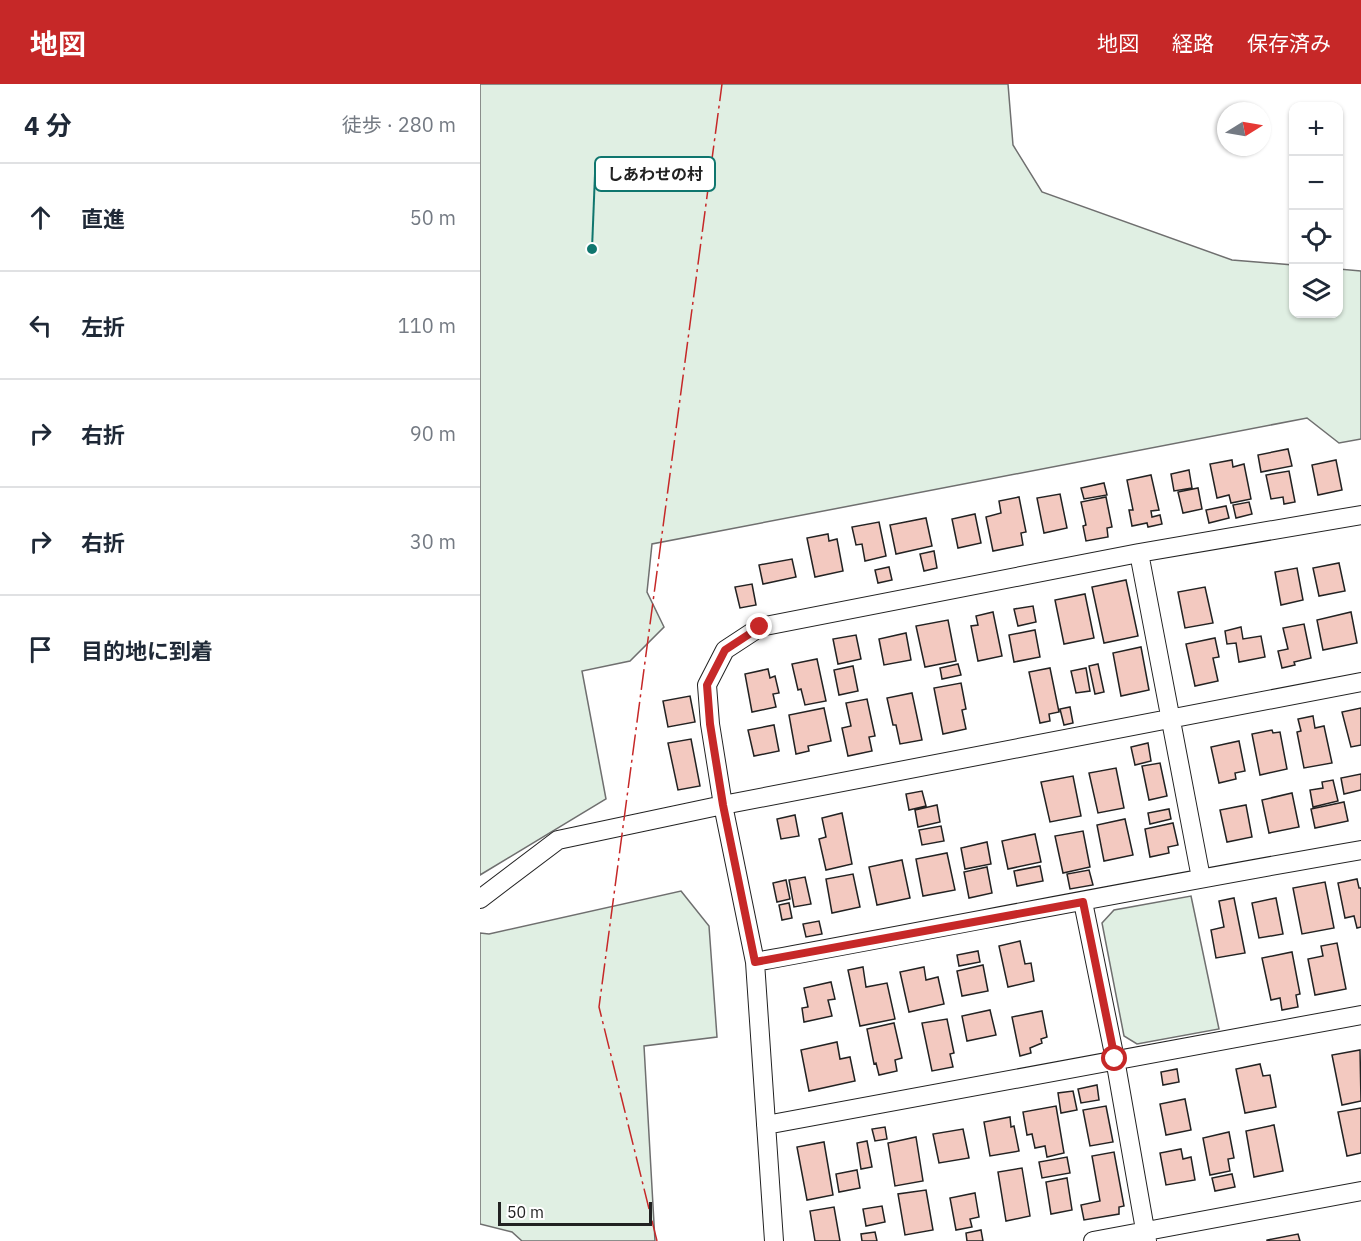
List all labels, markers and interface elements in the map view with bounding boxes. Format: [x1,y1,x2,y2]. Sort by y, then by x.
text: 地図 [30,25,86,62]
text: 地図 [1097,29,1139,57]
text: 経路 [1172,29,1214,57]
text: 保存済み [1247,29,1331,57]
north arrow [1217,102,1271,156]
map controls [1289,102,1343,318]
button: + [1289,102,1343,156]
text: 4 分 [24,108,72,142]
text: 徒歩 · 280 m [342,111,456,138]
button: − [1289,156,1343,210]
callout: しあわせの村 [595,157,715,191]
text: しあわせの村 [607,164,703,184]
icon: ahead [24,201,57,234]
text: 直進 [81,204,125,233]
text: 50 m [410,204,456,231]
button: locate [1289,210,1343,264]
button: layers [1289,264,1343,318]
icon: left [24,309,57,342]
text: 左折 [81,312,125,341]
text: 110 m [398,312,456,339]
icon: right [24,417,57,450]
text: 右折 [81,420,125,449]
text: 90 m [410,420,456,447]
icon: right [24,525,57,558]
text: 右折 [81,528,125,557]
text: 30 m [410,528,456,555]
route end [746,613,772,639]
icon: arrive [24,633,57,666]
text: 目的地に到着 [81,636,213,665]
route start [1101,1045,1127,1071]
scale bar [498,1199,652,1226]
text: 50 m [507,1202,544,1222]

